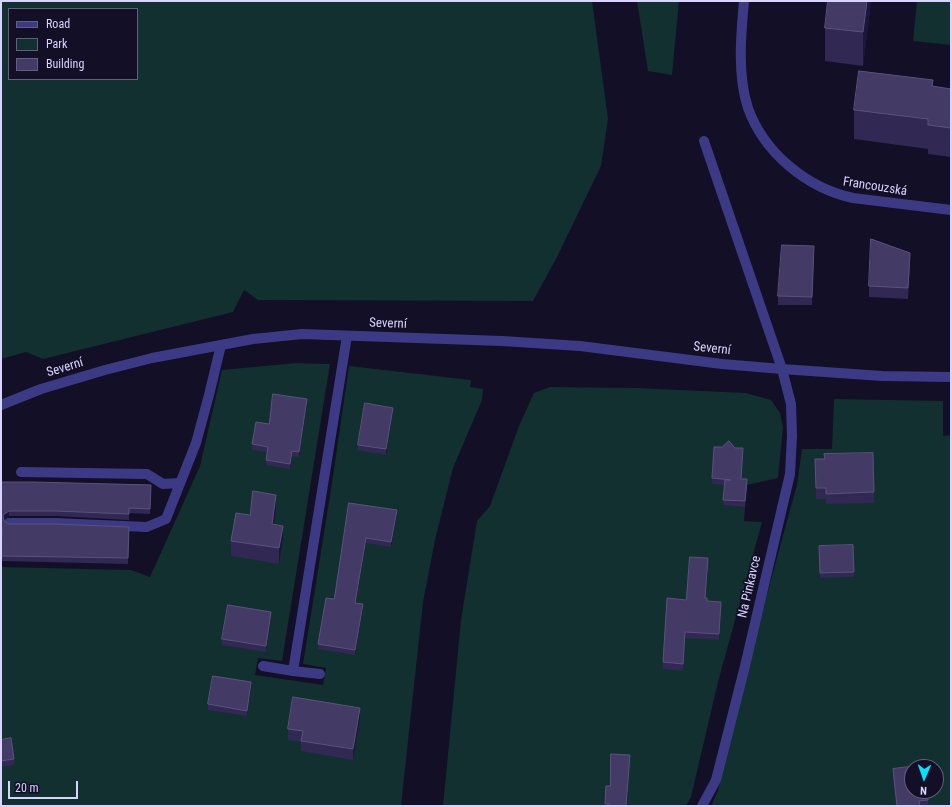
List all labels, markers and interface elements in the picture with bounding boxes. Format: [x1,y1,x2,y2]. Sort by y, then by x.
legend [8,8,138,80]
text: Road [46,17,70,31]
text: Park [46,37,67,51]
text: Building [46,57,84,71]
street label: Francouzská [842,174,908,200]
street label: Severní [369,316,407,332]
street label: Severní [692,339,732,359]
street label: Severní [45,355,85,381]
street label: Na Pinkavce [735,554,765,620]
north arrow [904,759,944,799]
scale bar [10,773,80,799]
text: 20 m [15,781,39,795]
text: N [920,784,927,797]

